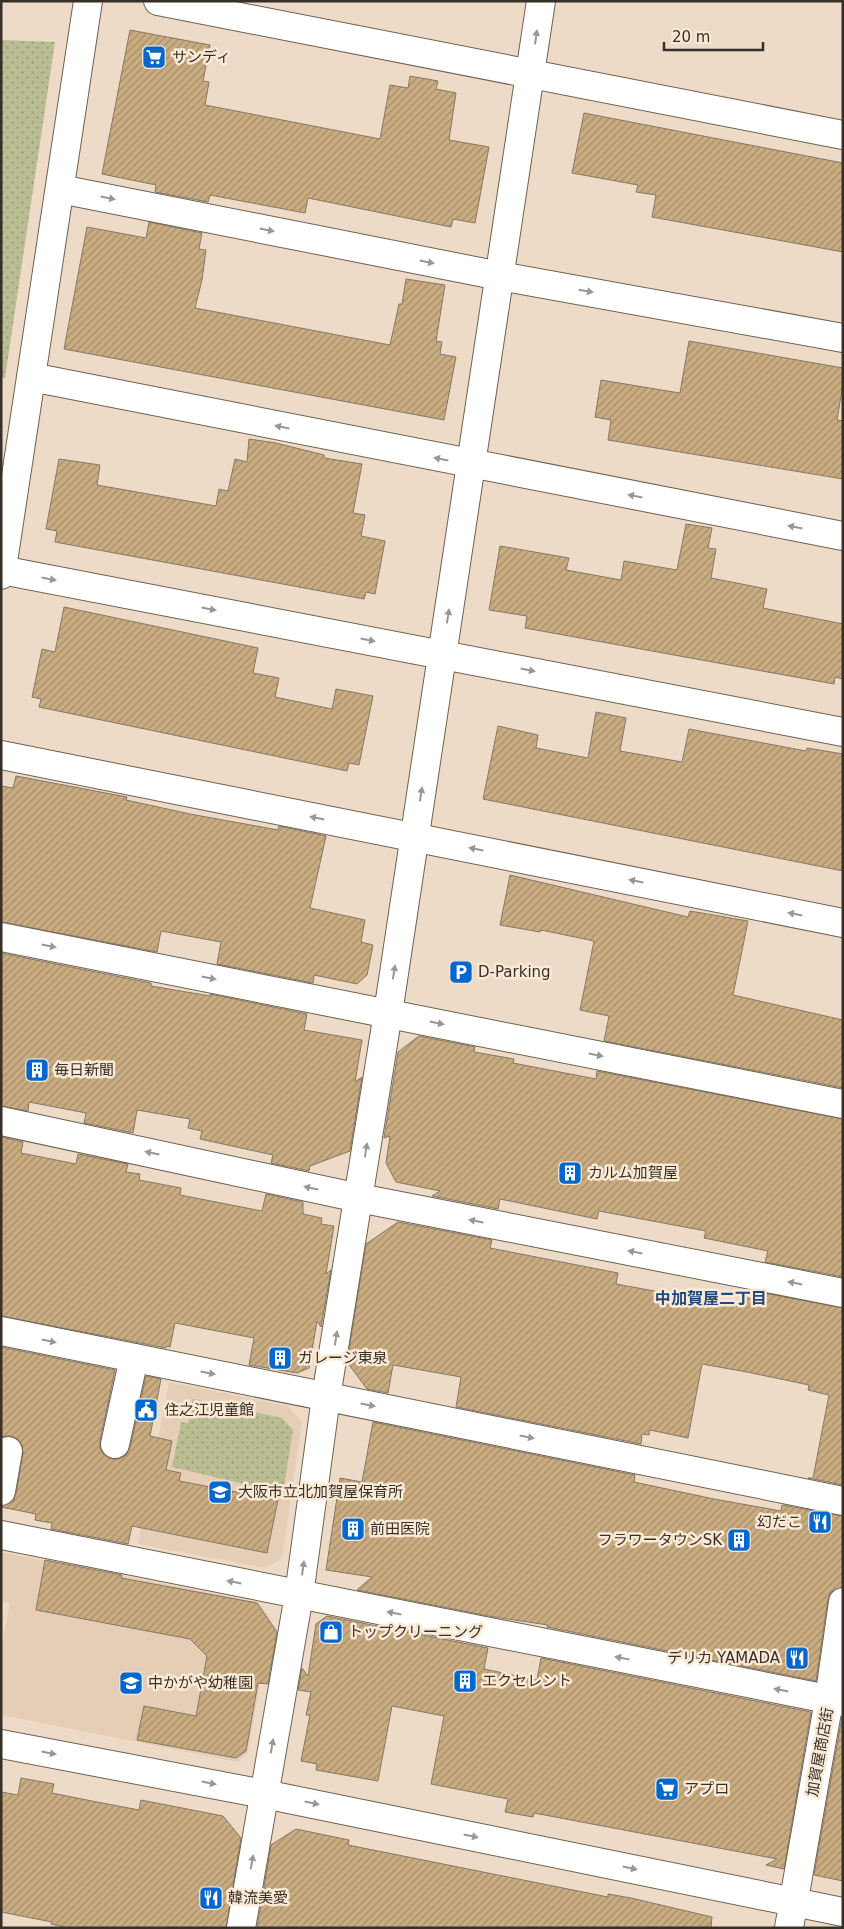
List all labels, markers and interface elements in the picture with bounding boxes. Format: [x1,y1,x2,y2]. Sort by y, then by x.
scale bar [664,20,763,52]
text: 20 m [672,28,710,46]
one-way arrow [532,29,540,45]
supermarket icon: サンディ [141,44,167,70]
place label: サンディ [172,48,231,66]
one-way arrow [100,194,116,202]
one-way arrow [260,226,275,234]
one-way arrow [419,258,435,266]
one-way arrow [579,288,595,296]
one-way arrow [274,423,290,431]
one-way arrow [434,455,449,463]
one-way arrow [627,492,643,500]
one-way arrow [786,523,802,531]
one-way arrow [42,575,57,583]
one-way arrow [201,606,217,614]
one-way arrow [444,608,452,624]
one-way arrow [361,636,377,644]
one-way arrow [520,667,536,675]
one-way arrow [417,785,425,801]
one-way arrow [309,813,325,821]
one-way arrow [468,845,484,853]
one-way arrow [627,877,643,885]
one-way arrow [787,909,803,917]
one-way arrow [42,943,58,951]
parking icon: D-Parking [448,959,474,985]
one-way arrow [391,963,399,979]
place label: D-Parking [478,963,551,981]
one-way arrow [201,974,217,982]
one-way arrow [429,1019,445,1027]
one-way arrow [588,1051,604,1059]
building icon: 毎日新聞 [24,1057,50,1083]
place label: 毎日新聞 [54,1061,114,1079]
one-way arrow [363,1141,371,1157]
one-way arrow [144,1149,160,1157]
building icon: カルム加賀屋 [557,1160,583,1186]
place label: カルム加賀屋 [588,1164,678,1182]
one-way arrow [302,1183,318,1191]
one-way arrow [468,1216,484,1224]
one-way arrow [628,1248,643,1256]
one-way arrow [786,1279,802,1287]
district label: 中加賀屋二丁目 [655,1289,767,1308]
one-way arrow [332,1330,340,1346]
one-way arrow [41,1337,57,1345]
building icon: ガレージ東泉 [267,1345,293,1371]
place label: ガレージ東泉 [298,1349,388,1367]
one-way arrow [201,1370,217,1378]
public building icon: 住之江児童館 [133,1397,159,1423]
place label: 住之江児童館 [164,1401,254,1419]
one-way arrow [360,1402,376,1410]
one-way arrow [519,1434,535,1442]
school or university icon: 大阪市立北加賀屋保育所 [207,1479,233,1505]
place label: 大阪市立北加賀屋保育所 [238,1483,403,1501]
restaurant icon: 幻だこ [807,1509,833,1535]
place label: 幻だこ [757,1513,802,1531]
building icon: 前田医院 [340,1516,366,1542]
place label: 前田医院 [370,1520,430,1538]
building icon: フラワータウンSK [726,1527,752,1553]
place label: フラワータウンSK [598,1531,723,1549]
one-way arrow [299,1560,307,1576]
one-way arrow [226,1577,242,1585]
one-way arrow [385,1609,401,1617]
shop icon: トップクリーニング [318,1619,344,1645]
place label: トップクリーニング [348,1623,483,1641]
restaurant icon: デリカ YAMADA [784,1645,810,1671]
place label: デリカ YAMADA [667,1649,781,1667]
one-way arrow [613,1654,629,1662]
building icon: エクセレント [452,1668,478,1694]
school or university icon: 中かがや幼稚園 [118,1670,144,1696]
place label: エクセレント [482,1672,572,1690]
place label: 中かがや幼稚園 [148,1674,253,1692]
one-way arrow [774,1686,789,1694]
street label: 加賀屋商店街 [803,1706,837,1798]
one-way arrow [269,1737,277,1753]
one-way arrow [42,1749,58,1757]
supermarket icon: アプロ [654,1776,680,1802]
one-way arrow [201,1780,217,1788]
place label: アプロ [684,1780,729,1798]
one-way arrow [304,1800,320,1808]
one-way arrow [463,1832,479,1840]
one-way arrow [249,1854,257,1870]
one-way arrow [623,1865,639,1873]
restaurant icon: 韓流美愛 [198,1885,224,1911]
place label: 韓流美愛 [228,1889,288,1907]

